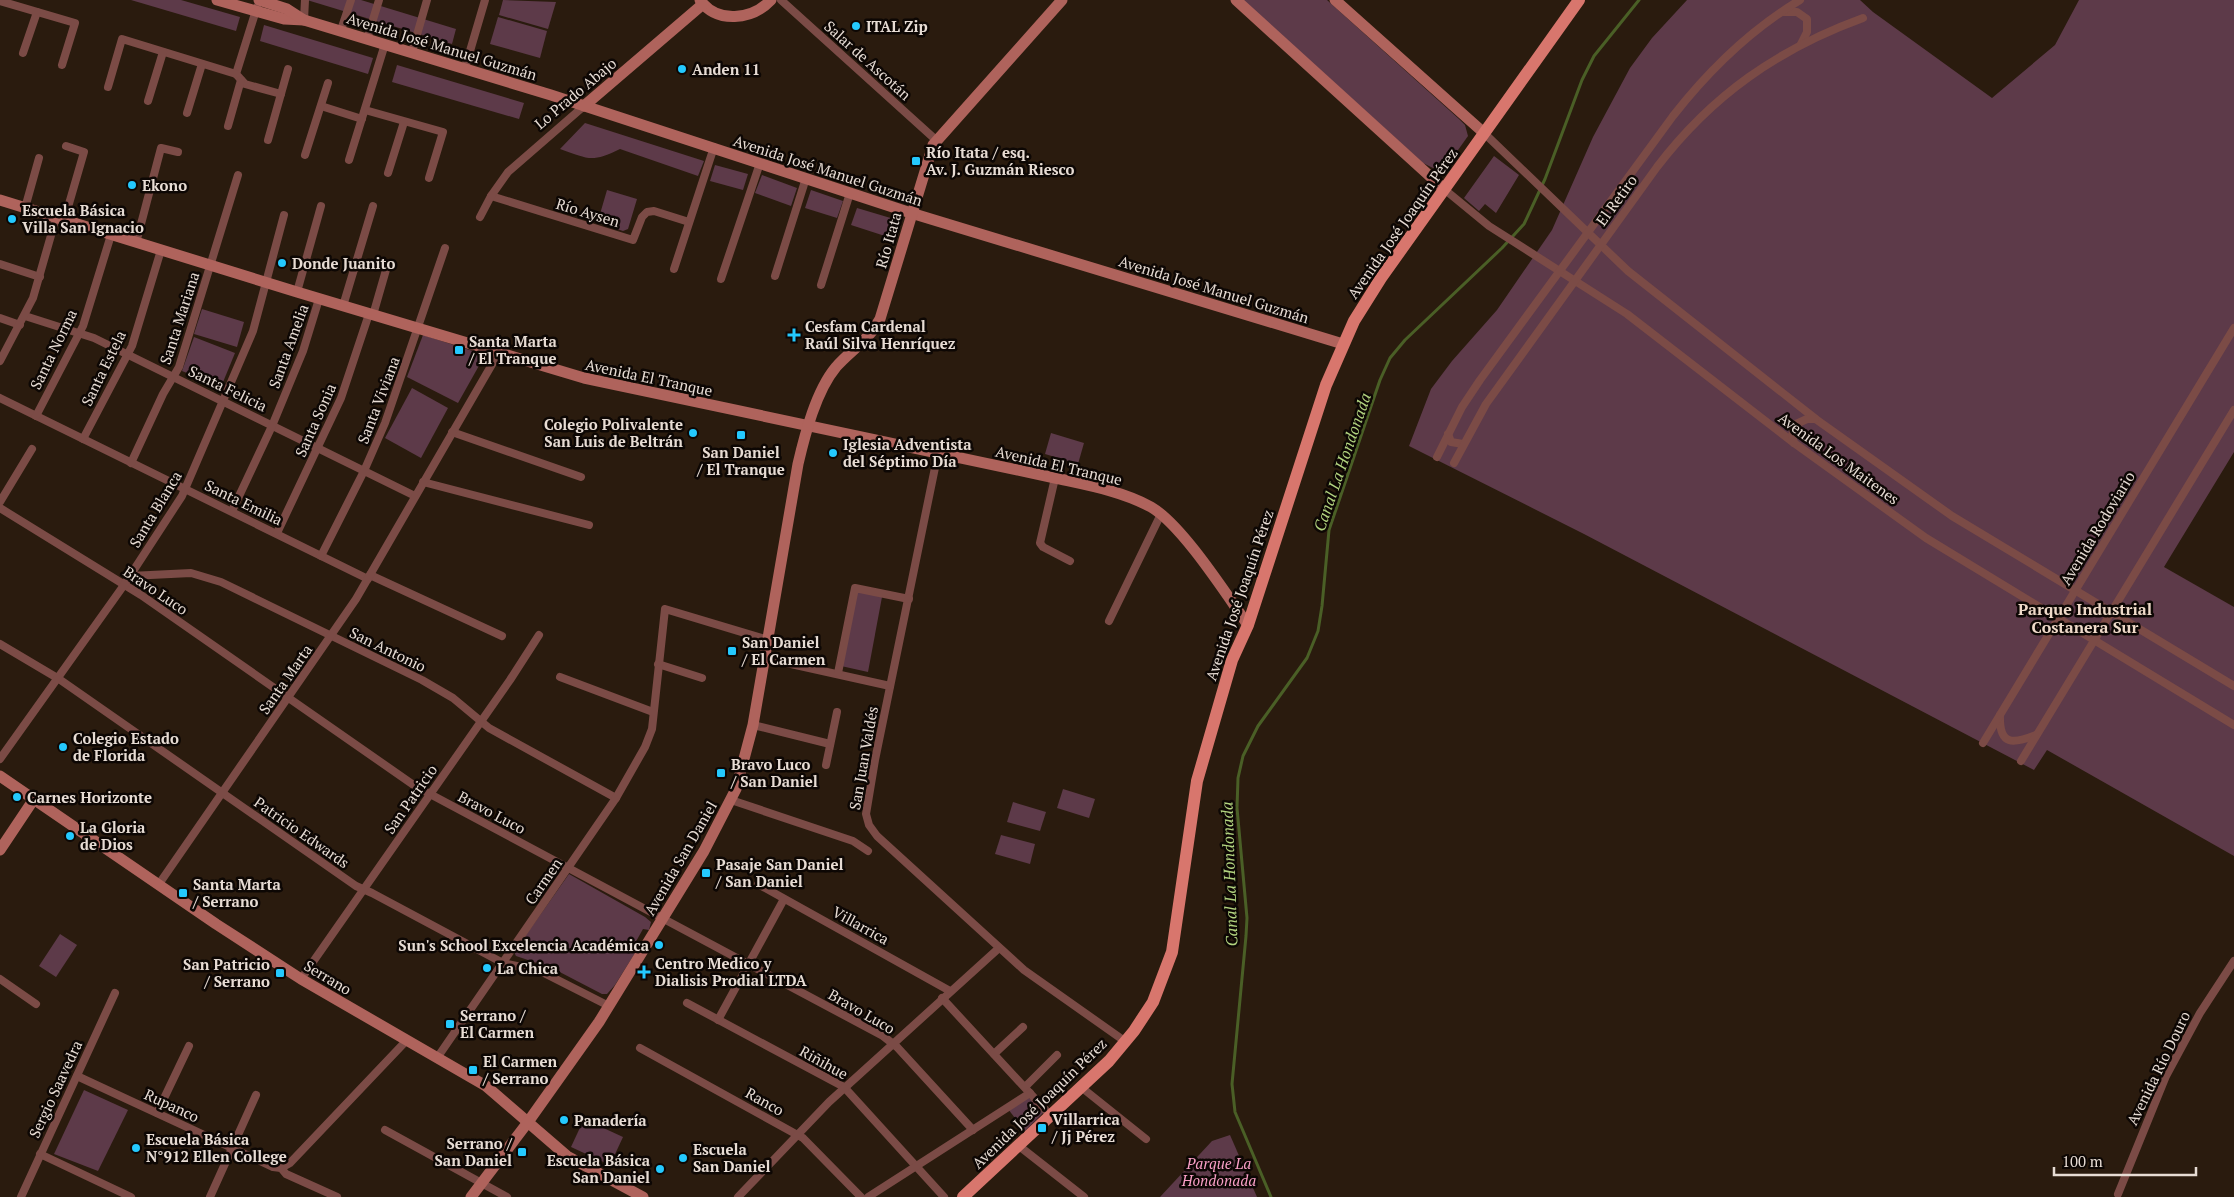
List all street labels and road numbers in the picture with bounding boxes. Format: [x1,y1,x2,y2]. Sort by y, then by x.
street label: Avenida José Manuel Guzmán [345,8,539,84]
street label: Salar de Ascotán [820,16,916,104]
street label: Lo Prado Abajo [530,53,620,133]
street label: Avenida José Manuel Guzmán [731,130,925,210]
street label: Avenida José Joaquín Pérez [1342,144,1462,302]
street label: El Retiro [1591,171,1641,229]
street label: Río Aysen [554,193,622,231]
street label: Río Itata [870,209,906,270]
street label: Avenida José Manuel Guzmán [1117,251,1311,327]
street label: Santa Mariana [155,269,204,367]
street label: Santa Amelia [263,301,313,391]
street label: Santa Norma [25,305,81,392]
street label: Santa Estela [76,327,130,409]
street label: Santa Viviana [352,353,404,446]
street label: Avenida El Tranque [584,354,714,400]
street label: Santa Felicia [185,360,271,416]
street label: Santa Sonia [290,380,340,460]
street label: Avenida Los Maitenes [1775,407,1903,509]
street label: Avenida El Tranque [994,441,1124,489]
street label: Santa Blanca [124,467,186,551]
street label: Avenida Rodoviario [2055,467,2139,589]
street label: Santa Emilia [202,475,287,530]
street label: Avenida José Joaquín Pérez [1200,507,1278,683]
street label: Bravo Luco [120,561,192,619]
street label: San Antonio [346,622,430,676]
street label: Santa Marta [254,640,317,718]
street label: San Juan Valdés [844,705,882,811]
street label: San Patricio [379,760,441,838]
street label: Bravo Luco [455,786,529,838]
street label: Patricio Edwards [250,792,354,872]
street label: Avenida San Daniel [639,797,721,919]
street label: Carmen [520,854,566,908]
street label: Villarrica [829,901,893,949]
street label: Serrano [301,955,355,999]
street label: Bravo Luco [825,984,899,1038]
street label: Avenida Río Douro [2122,1008,2194,1128]
street label: Avenida José Joaquín Pérez [967,1033,1111,1173]
street label: Sergio Saavedra [24,1037,87,1141]
street label: Riñihue [796,1041,852,1083]
street label: Ranco [742,1082,788,1120]
street label: Rupanco [141,1084,203,1126]

